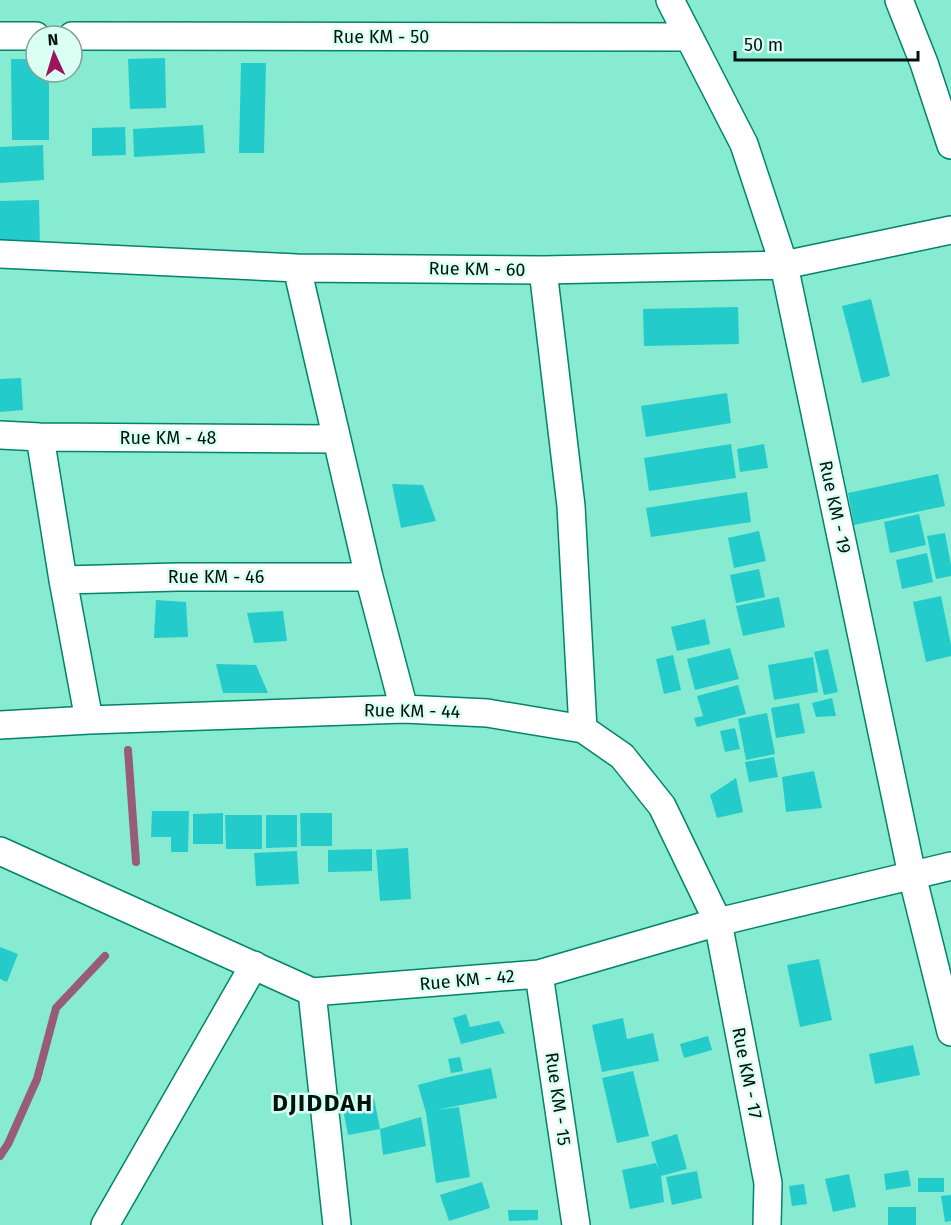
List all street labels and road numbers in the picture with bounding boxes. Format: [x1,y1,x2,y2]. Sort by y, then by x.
street label: Rue KM - 50 [333,26,429,48]
street label: Rue KM - 60 [428,257,526,281]
street label: Rue KM - 48 [120,427,216,449]
street label: Rue KM - 19 [814,458,856,556]
street label: Rue KM - 46 [168,566,264,588]
street label: Rue KM - 44 [364,699,461,723]
street label: Rue KM - 42 [418,965,516,995]
street label: Rue KM - 17 [727,1025,767,1121]
street label: Rue KM - 15 [541,1051,575,1147]

